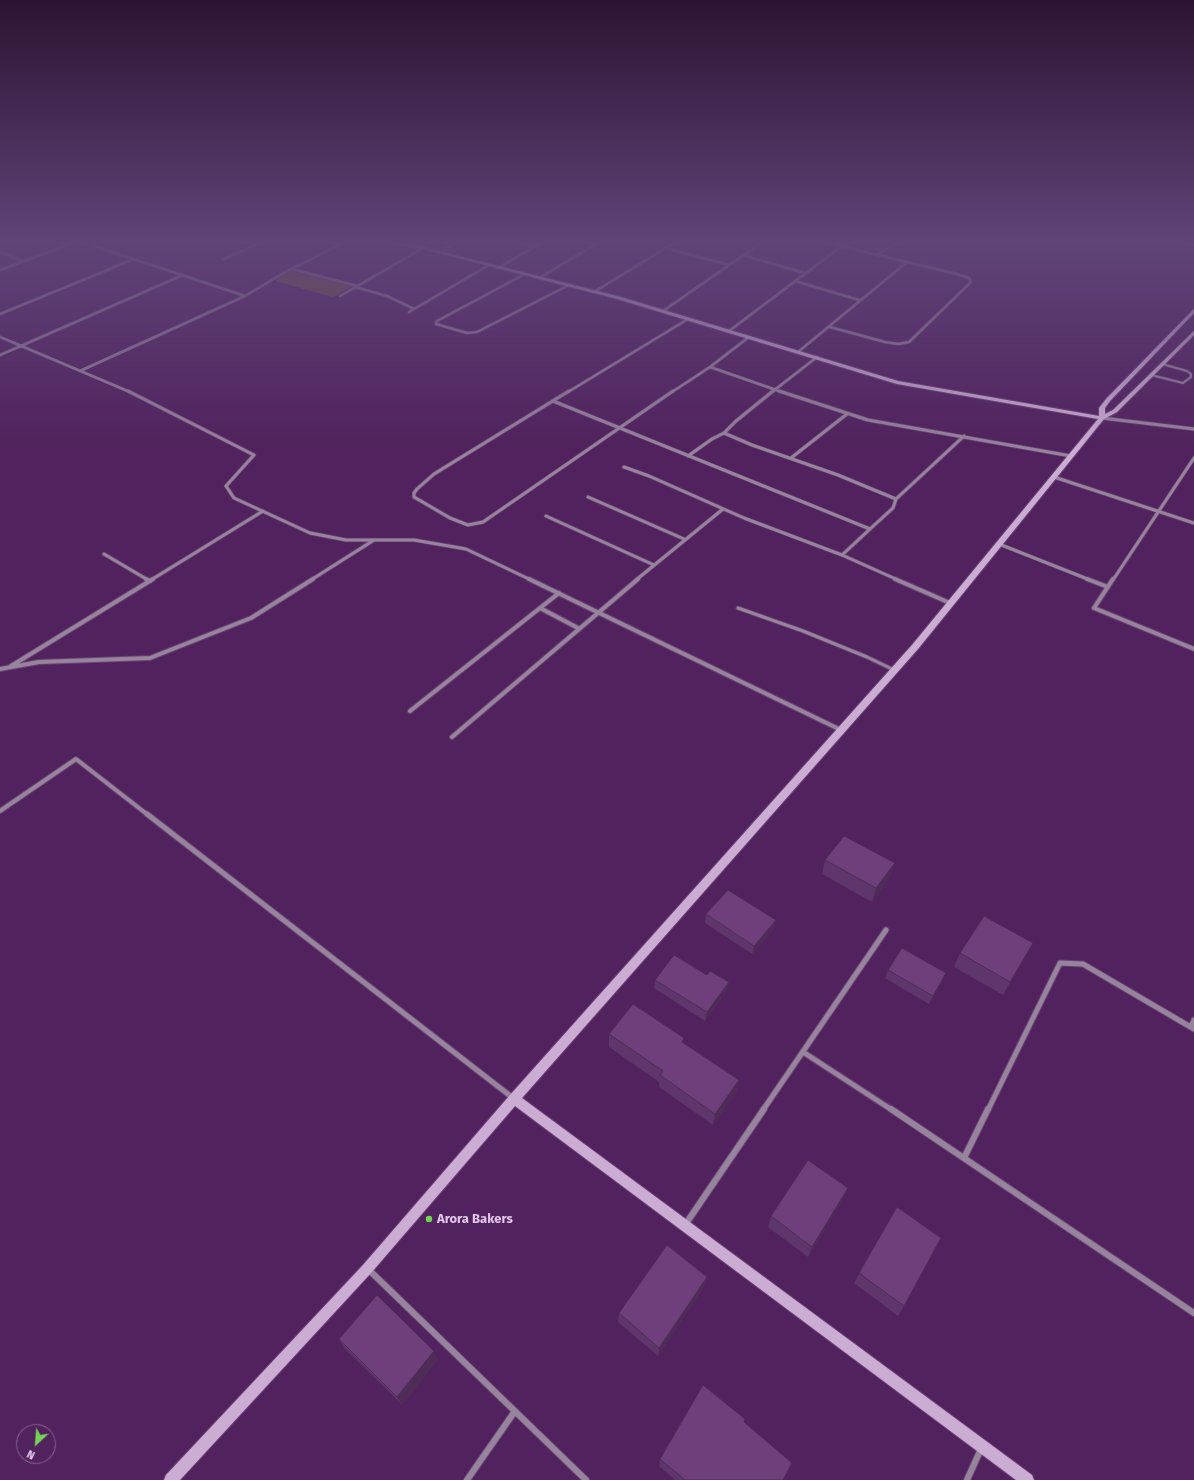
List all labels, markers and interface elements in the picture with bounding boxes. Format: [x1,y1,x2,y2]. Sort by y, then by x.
place label: Arora Bakers [437,1211,513,1227]
marker: Arora Bakers [424,1214,434,1224]
north arrow [16,1424,56,1464]
text: N [25,1447,37,1462]

